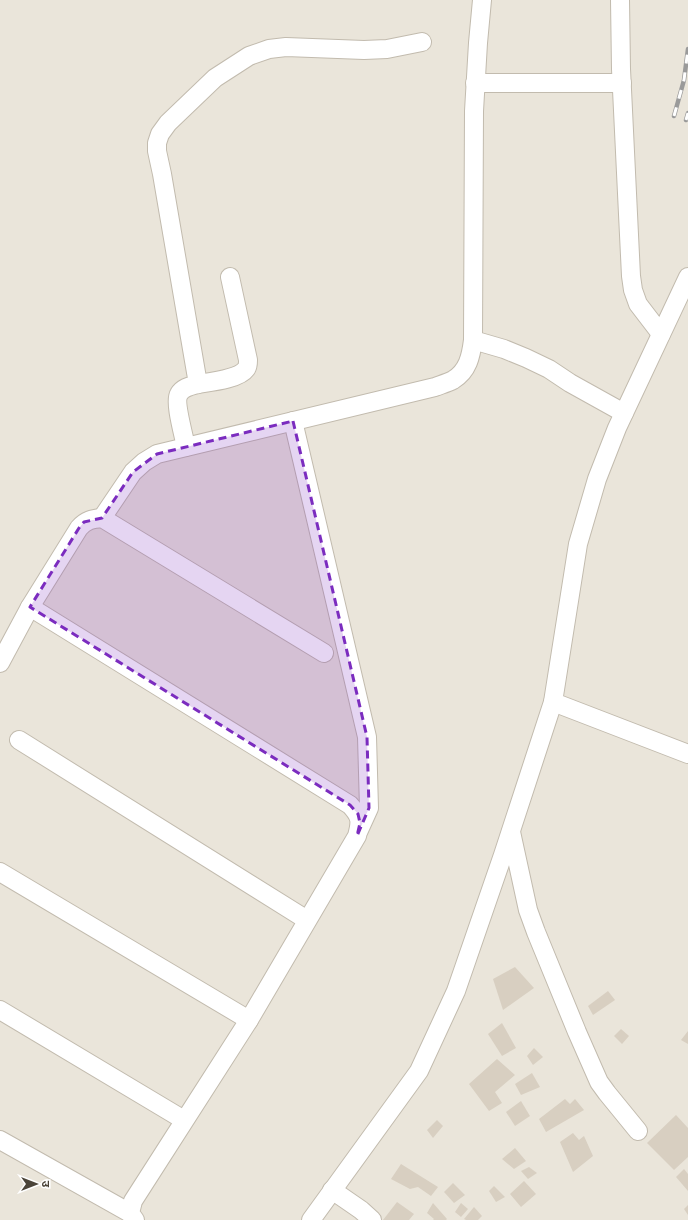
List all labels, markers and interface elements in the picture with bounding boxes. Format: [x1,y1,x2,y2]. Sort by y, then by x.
north arrow [16,1164,56,1204]
text: उ [39,1181,52,1188]

